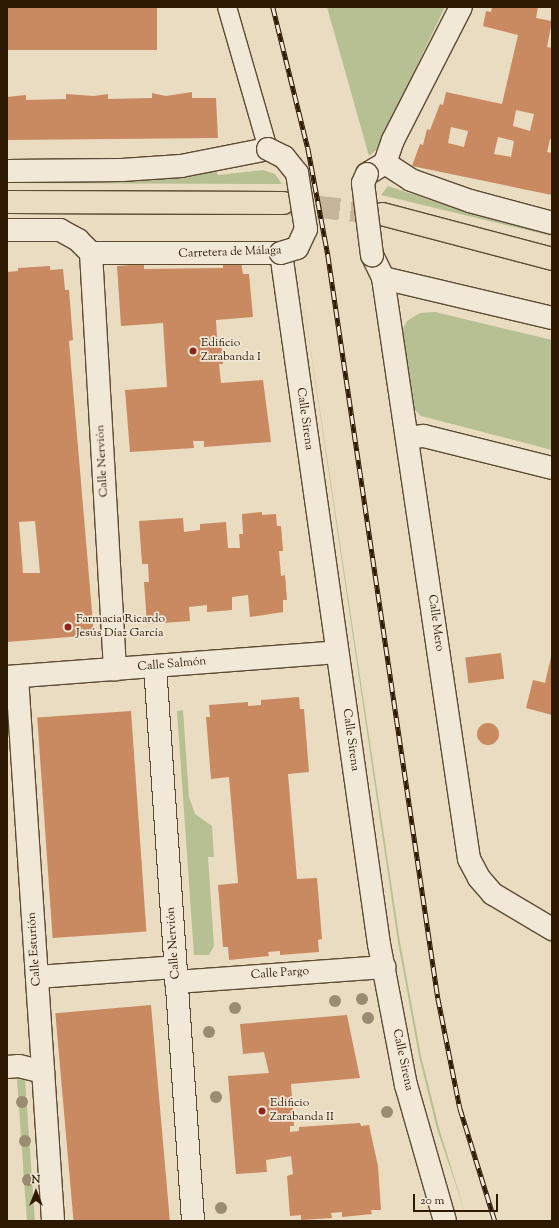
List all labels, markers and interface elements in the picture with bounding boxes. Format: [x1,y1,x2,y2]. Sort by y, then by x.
street label: Carretera de Málaga [178,244,282,262]
place label: Edificio Zarabanda I [201,337,261,365]
marker: Edificio Zarabanda I [188,346,198,356]
street label: Calle Sirena [292,387,316,451]
street label: Calle Nervión [94,424,112,498]
street label: Calle Mero [424,594,446,652]
place label: Farmacia Ricardo Jesús Díaz García [76,613,165,641]
marker: Farmacia Ricardo Jesús Díaz García [63,622,73,632]
street label: Calle Salmón [137,655,207,675]
street label: Calle Sirena [338,708,362,772]
street label: Calle Nervión [164,906,184,980]
street label: Calle Esturión [25,911,45,987]
street label: Calle Pargo [250,965,310,983]
street label: Calle Sirena [388,1028,416,1092]
place label: Edificio Zarabanda II [270,1097,334,1125]
marker: Edificio Zarabanda II [257,1106,267,1116]
north arrow [16,1172,56,1212]
text: N [32,1172,40,1188]
scale bar [415,1186,500,1212]
text: 20 m [420,1192,444,1210]

